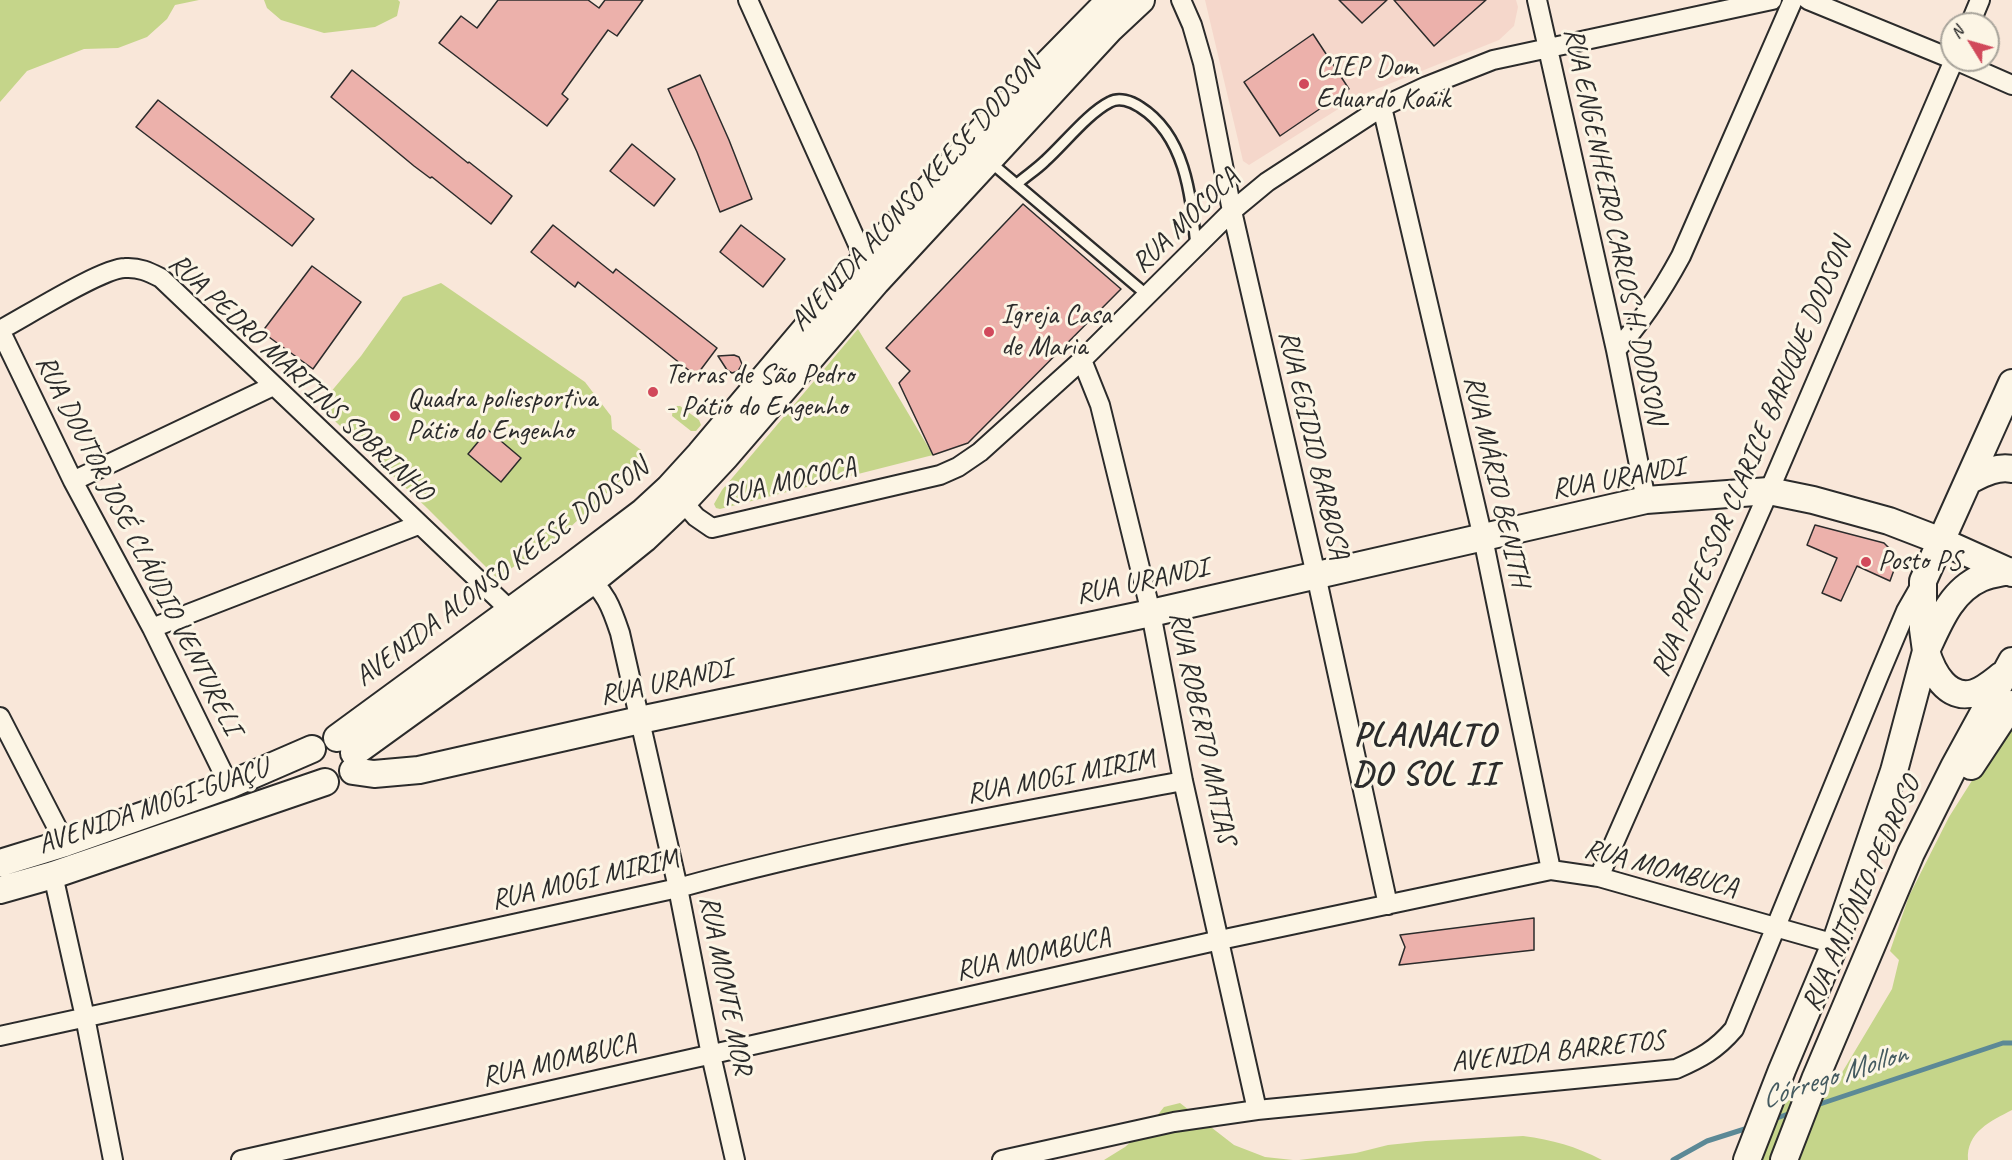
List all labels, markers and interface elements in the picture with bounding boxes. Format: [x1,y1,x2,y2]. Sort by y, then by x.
north arrow [1940,12,2000,72]
text: N [1946,22,1968,42]
street label: RUA ENGENHEIRO CARLOS H. DODSON [1556,25,1672,427]
street label: AVENIDA ALONSO KEESE DODSON [783,49,1049,339]
place label: CIEP Dom Eduardo Koaik [1316,51,1450,117]
marker: CIEP Dom Eduardo Koaik [1297,77,1311,91]
street label: RUA MOCOCA [1125,162,1247,280]
street label: RUA PROFESSOR CLARICE BARUQUE DODSON [1644,234,1860,682]
street label: RUA PEDRO MARTINS SOBRINHO [161,247,439,509]
place label: Igreja Casa de Maria [1001,299,1111,365]
marker: Igreja Casa de Maria [982,325,996,339]
street label: RUA EGIDIO BARBOSA [1270,327,1356,563]
street label: RUA DOUTOR JOSÉ CLÁUDIO VENTURELI [27,350,249,740]
place label: Terras de São Pedro - Pátio do Engenho [665,359,854,425]
street label: RUA MÁRIO BENITH [1455,373,1537,589]
place label: Quadra poliesportiva Pátio do Engenho [407,383,597,449]
marker: Terras de São Pedro - Pátio do Engenho [646,385,660,399]
marker: Quadra poliesportiva Pátio do Engenho [388,409,402,423]
street label: RUA MOCOCA [719,450,859,514]
street label: RUA URANDI [1549,451,1687,507]
street label: AVENIDA ALONSO KEESE DODSON [349,452,655,694]
place label: Posto PS [1878,545,1962,579]
street label: RUA URANDI [1073,552,1211,612]
marker: Posto PS [1859,555,1873,569]
street label: RUA ROBERTO MATIAS [1161,609,1243,847]
street label: RUA URANDI [597,653,735,713]
district label: PLANALTO DO SOL II [1353,716,1497,796]
street label: RUA MOGI MIRIM [964,742,1158,812]
street label: AVENIDA MOGI-GUAÇU [34,752,272,862]
street label: RUA ANTÔNIO PEDROSO [1795,772,1929,1016]
street label: RUA MOMBUCA [1581,832,1741,906]
street label: RUA MOGI MIRIM [488,842,682,918]
street label: RUA MONTE MOR [691,893,759,1077]
street label: RUA MOMBUCA [952,921,1114,989]
street label: AVENIDA BARRETOS [1450,1024,1666,1080]
street label: RUA MOMBUCA [478,1027,640,1095]
water label: Córrego Mollon [1757,1037,1911,1117]

